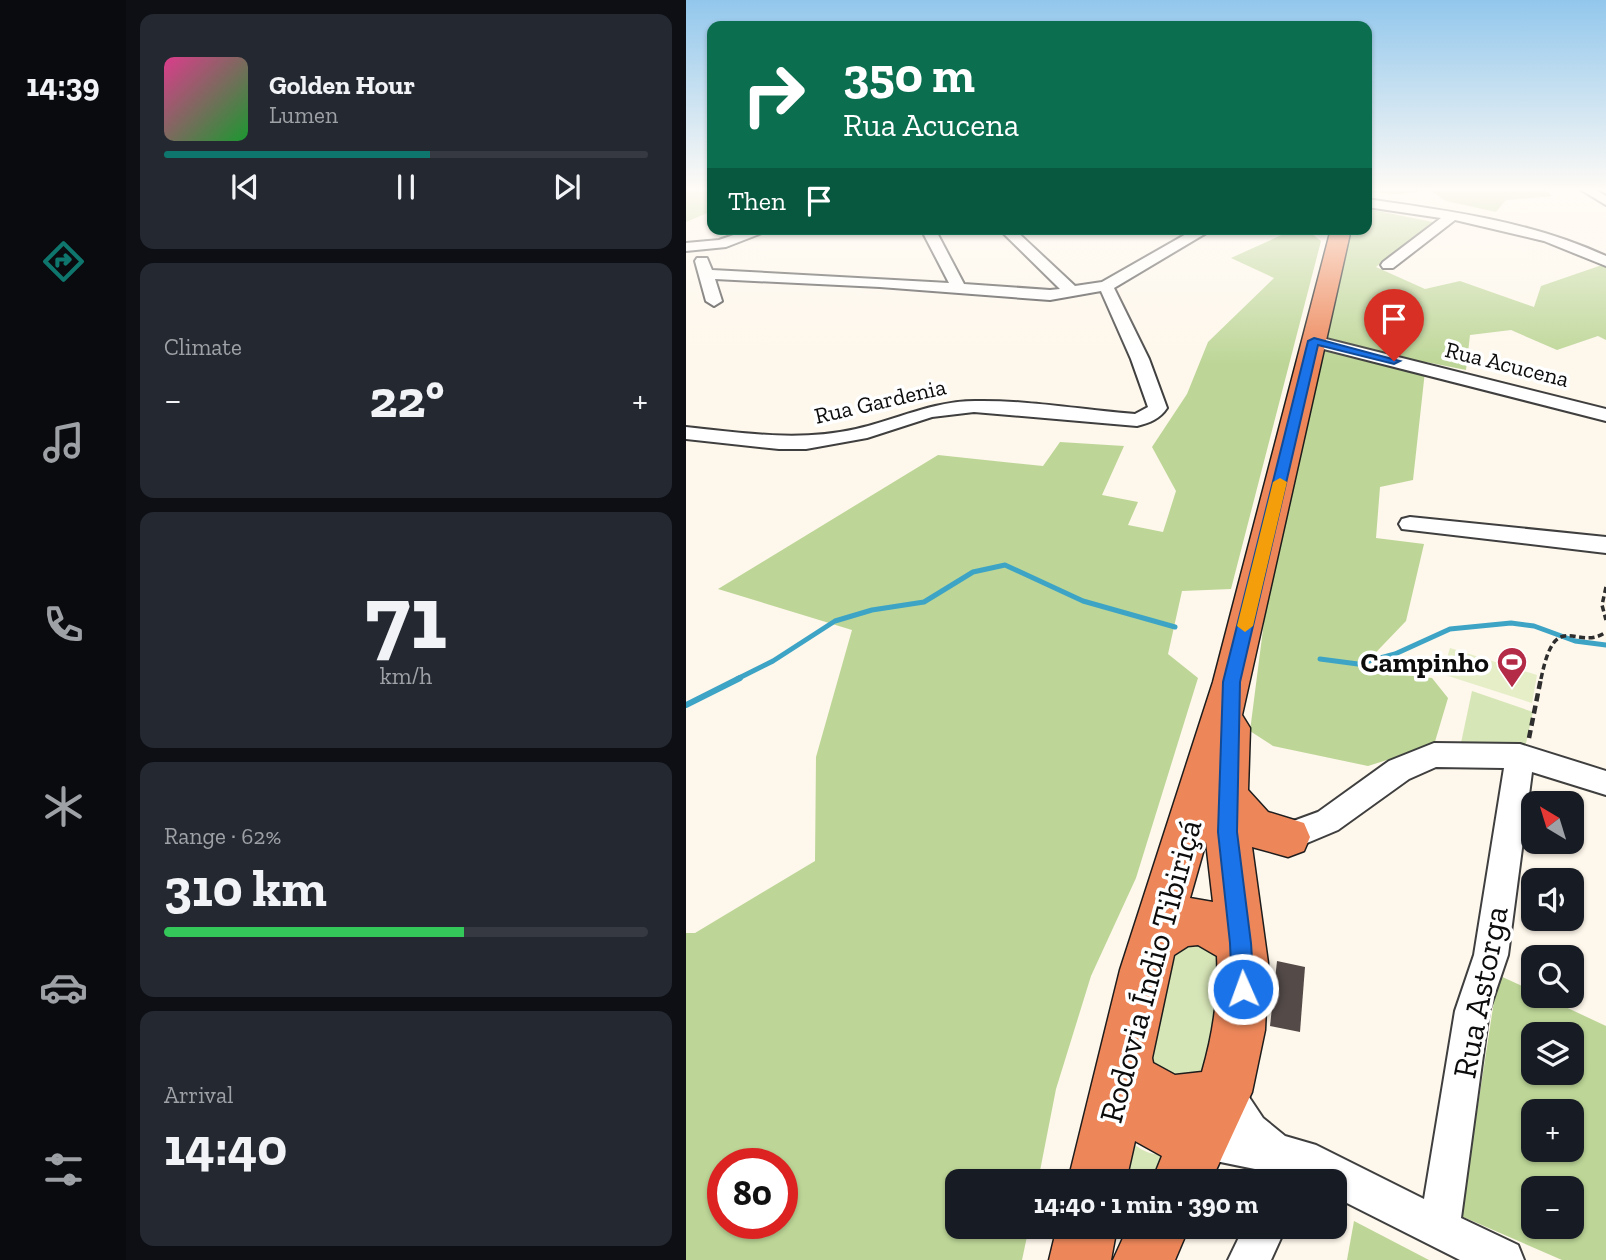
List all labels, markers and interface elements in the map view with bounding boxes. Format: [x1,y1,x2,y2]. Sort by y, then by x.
text: 350 m [843,46,975,105]
icon: right [728,49,819,140]
text: 14:39 [26,66,100,104]
text: Golden Hour [269,69,415,101]
text: Lumen [269,101,338,129]
text: Rua Acucena [843,106,1019,144]
icon: previous [226,168,264,206]
icon: pause [387,168,425,206]
icon: next [548,168,586,206]
icon: arrive [800,182,838,220]
text: Then [728,185,786,217]
icon: directions [39,237,88,286]
pin [1364,289,1424,361]
icon: arrive [1375,300,1413,338]
text: Climate [164,333,242,361]
street label: Rua Acucena [1442,335,1572,393]
text: 22° [370,368,444,430]
street label: Rua Gardenia [811,372,949,430]
text: − [164,377,182,423]
text: + [632,377,648,423]
icon: music [39,418,88,467]
text: 71 [365,562,447,671]
icon: phone [39,600,88,649]
sports icon: Campinho [1495,645,1529,689]
place label: Campinho [1360,646,1489,679]
text: km/h [380,662,432,690]
icon: climate [39,782,88,831]
north arrow [1521,791,1584,854]
map controls [1521,791,1584,1239]
street label: Rodovia Índio Tibiriçá [1091,815,1209,1127]
text: Range · 62% [164,822,281,850]
text: 310 km [164,857,327,919]
button: sound [1521,868,1584,931]
street label: Rua Astorga [1444,903,1516,1081]
button: search [1521,945,1584,1008]
position arrow [1206,952,1280,1026]
icon: car [39,963,88,1012]
button: layers [1521,1022,1584,1085]
text: Arrival [164,1081,233,1109]
button: + [1521,1099,1584,1162]
text: 14:40 [164,1116,287,1178]
icon: filters [39,1145,88,1194]
speed limit sign: 80 [707,1148,798,1239]
button: − [1521,1176,1584,1239]
text: 14:40 · 1 min · 390 m [1034,1188,1258,1220]

